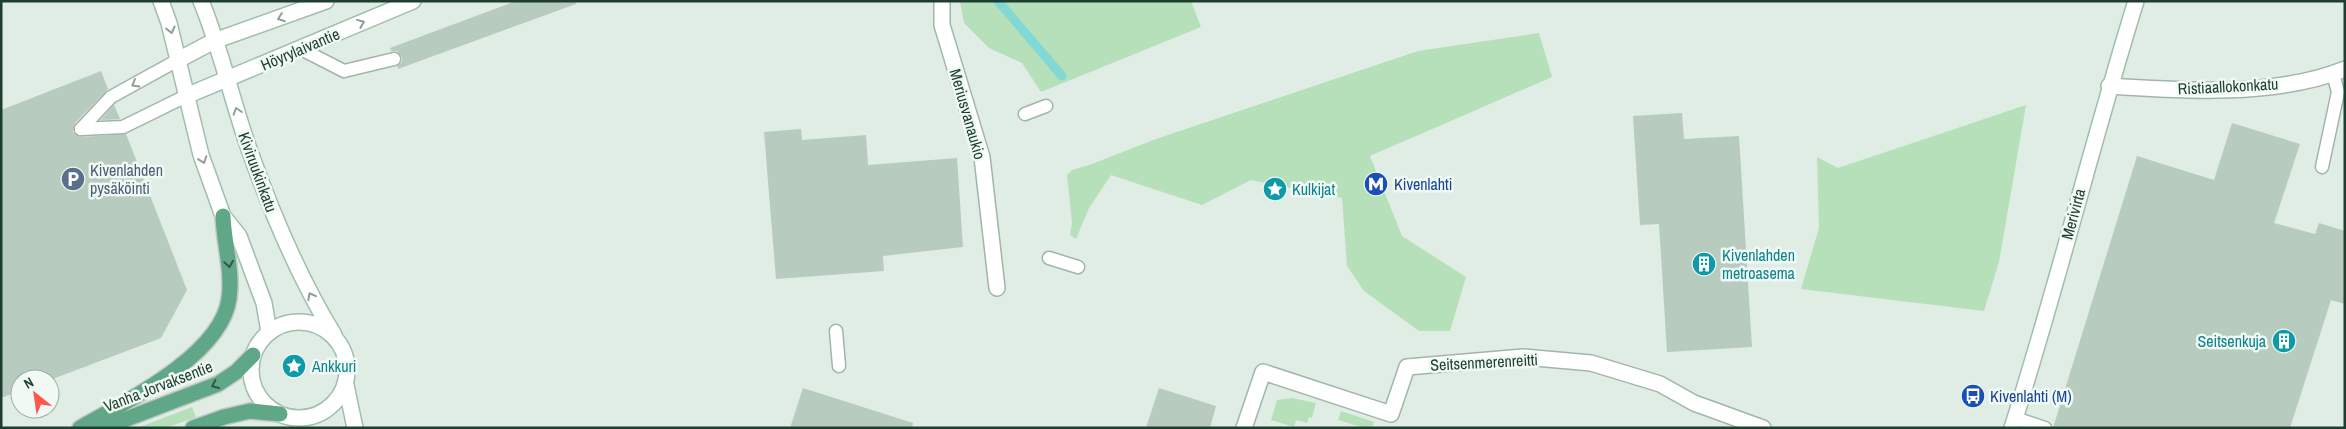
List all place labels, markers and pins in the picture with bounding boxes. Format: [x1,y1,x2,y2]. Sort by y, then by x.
place label: Kivenlahden pysäköinti [90,159,163,199]
parking icon: Kivenlahden pysäköinti [60,166,86,192]
metro station icon: Kivenlahti [1363,171,1389,197]
place label: Kivenlahti [1394,173,1452,195]
place icon: Kulkijat [1262,176,1288,202]
place label: Kulkijat [1292,178,1335,200]
place label: Kivenlahden metroasema [1722,244,1796,284]
building icon: Kivenlahden metroasema [1691,251,1717,277]
building icon: Seitsenkuja [2271,328,2297,354]
place label: Seitsenkuja [2197,330,2267,352]
place icon: Ankkuri [281,353,307,379]
place label: Ankkuri [311,355,356,377]
bus stop icon: Kivenlahti (M) [1960,383,1986,409]
place label: Kivenlahti (M) [1990,385,2072,407]

